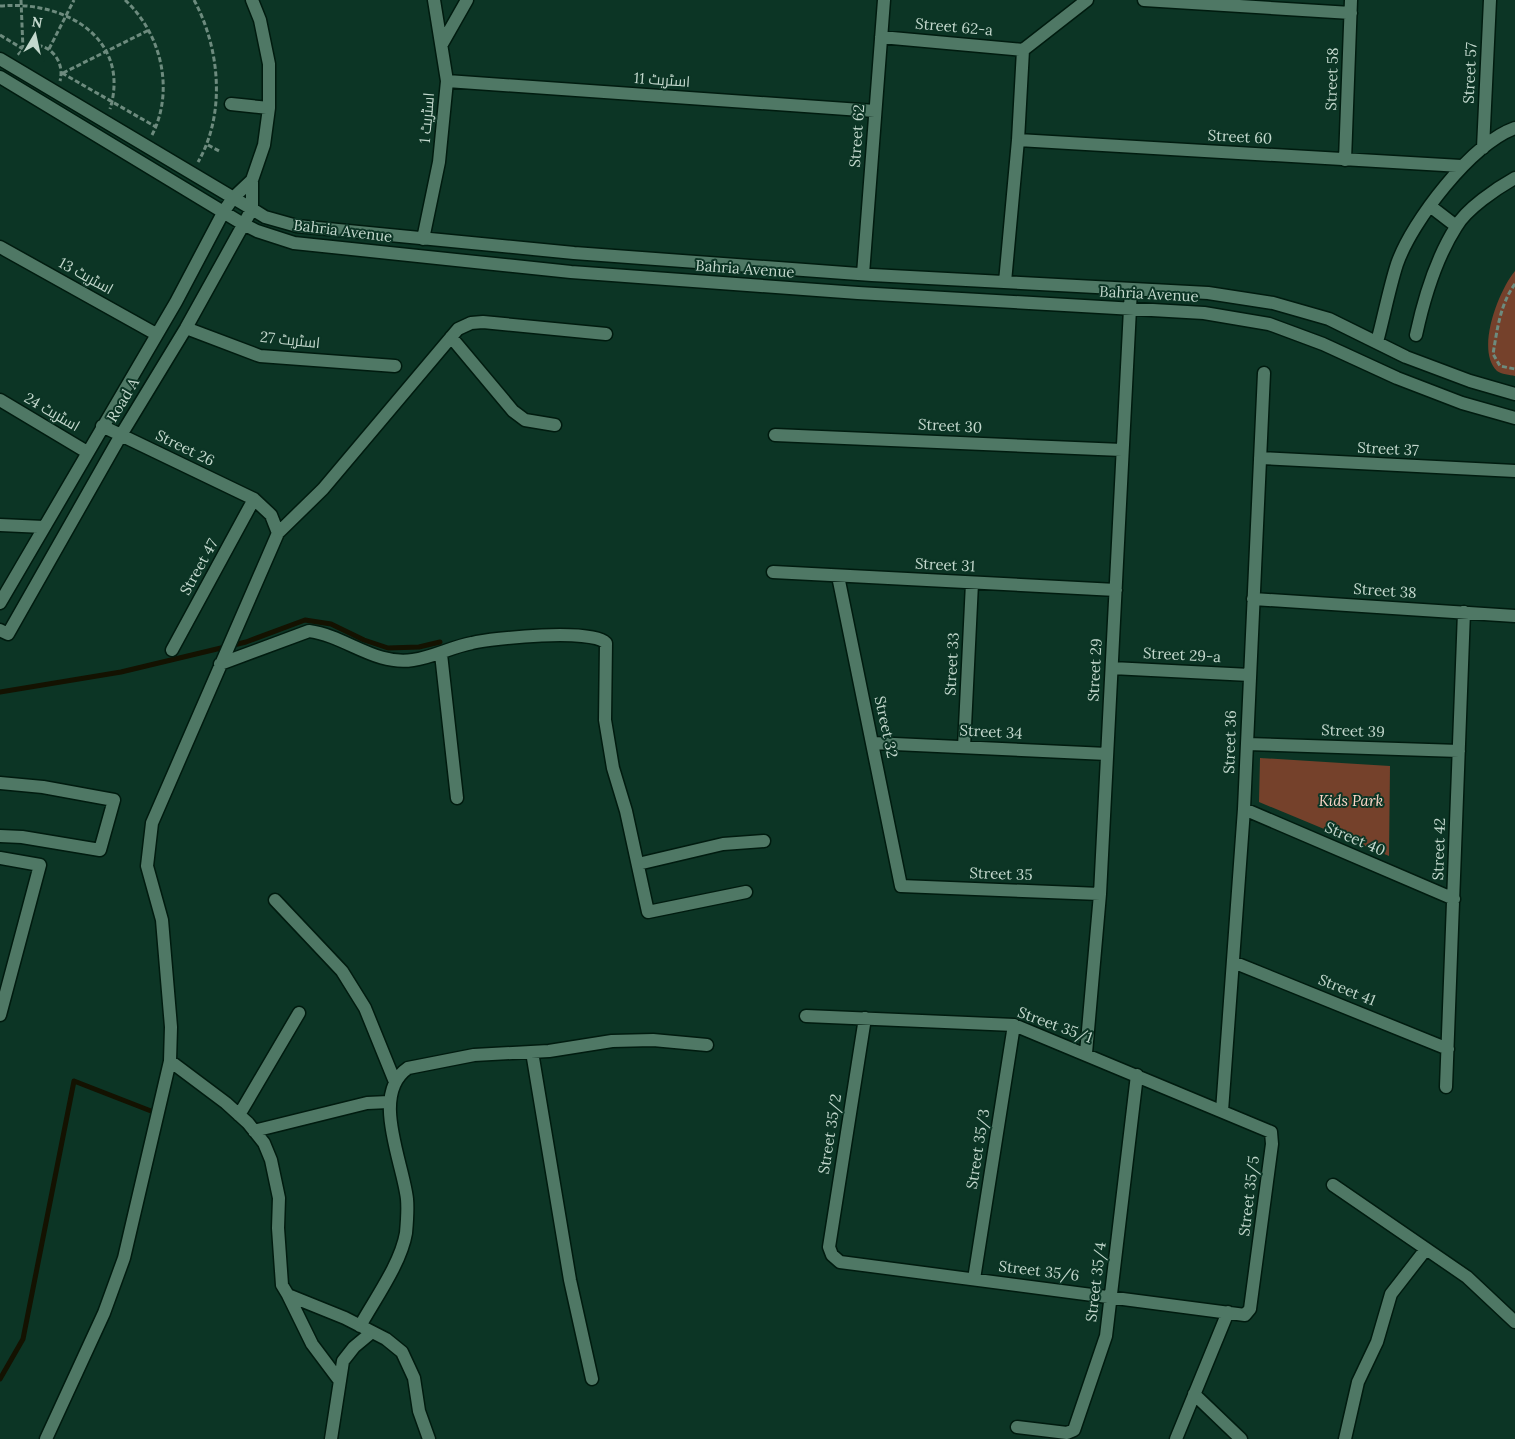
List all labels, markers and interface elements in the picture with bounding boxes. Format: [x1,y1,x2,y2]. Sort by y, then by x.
north arrow [10,10,60,60]
text: N [30,12,44,32]
street label: Street 62-a [914,14,994,39]
street label: Street 57 [1458,42,1481,104]
street label: Street 58 [1321,47,1342,111]
street label: اسٹریٹ 11 [633,68,691,91]
street label: اسٹریٹ 1 [415,92,438,144]
street label: Street 62 [845,104,868,168]
street label: Street 60 [1207,125,1273,148]
street label: Bahria Avenue [293,215,394,246]
street label: اسٹریٹ 13 [56,253,117,298]
street label: Bahria Avenue [695,256,795,281]
street label: Bahria Avenue [1099,281,1199,306]
street label: اسٹریٹ 27 [259,327,321,352]
street label: Road A [102,374,143,425]
street label: اسٹریٹ 24 [21,388,84,435]
street label: Street 30 [918,414,983,437]
street label: Street 26 [153,425,218,470]
street label: Street 37 [1357,437,1419,460]
street label: Street 47 [175,535,222,598]
street label: Street 31 [914,553,976,576]
street label: Street 38 [1353,579,1417,602]
street label: Street 33 [940,632,963,696]
street label: Street 29 [1083,638,1106,702]
street label: Street 29-a [1142,643,1222,666]
street label: Street 32 [871,694,902,760]
street label: Street 36 [1219,710,1240,774]
street label: Street 34 [959,720,1023,743]
street label: Street 39 [1321,720,1385,741]
park label: Kids Park [1319,791,1384,810]
street label: Street 40 [1322,817,1388,860]
street label: Street 42 [1428,817,1449,881]
street label: Street 35 [969,863,1033,884]
street label: Street 41 [1316,969,1379,1010]
street label: Street 35/1 [1015,1002,1095,1048]
street label: Street 35/2 [814,1093,846,1175]
street label: Street 35/3 [962,1107,994,1191]
street label: Street 35/5 [1234,1155,1264,1237]
street label: Street 35/4 [1081,1241,1111,1323]
street label: Street 35/6 [997,1256,1081,1286]

